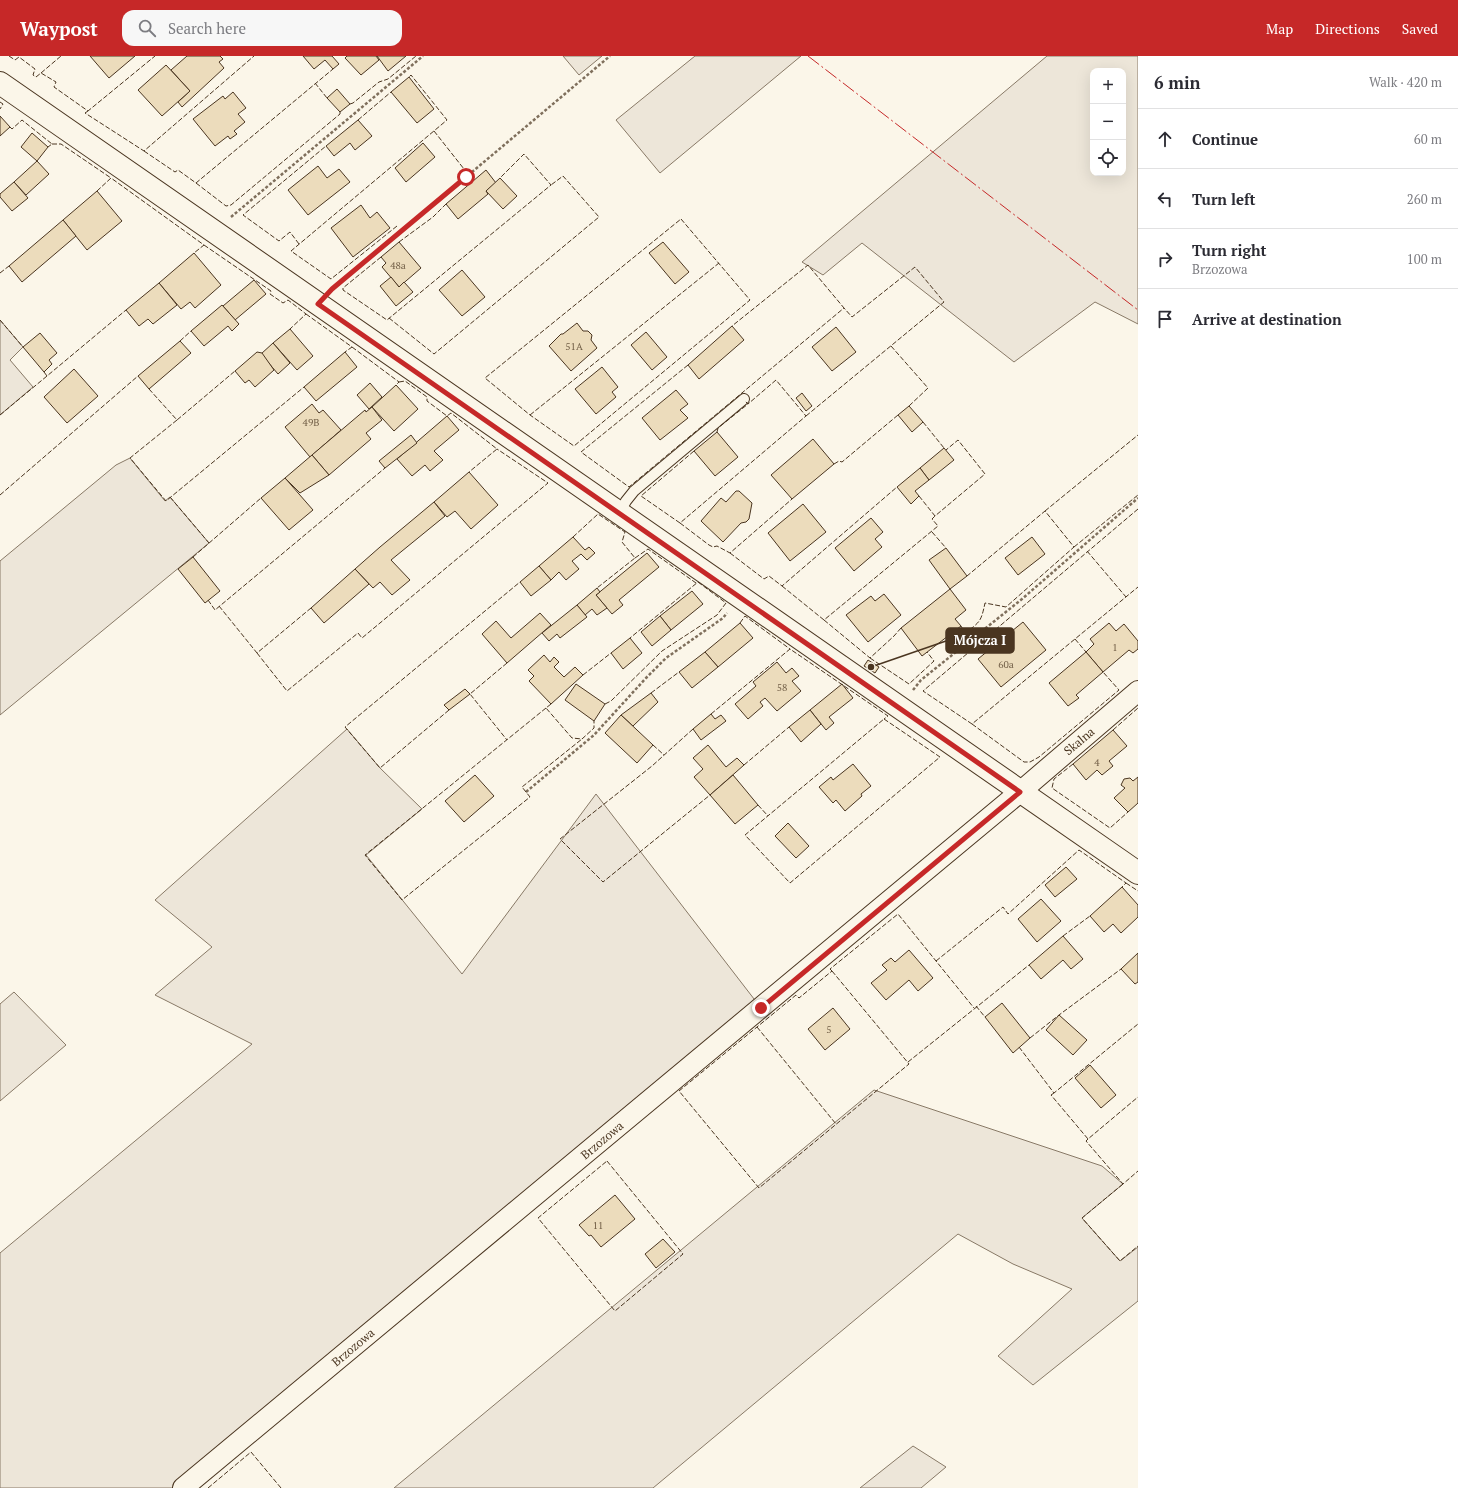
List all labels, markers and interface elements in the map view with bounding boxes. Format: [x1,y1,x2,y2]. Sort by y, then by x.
search box [122,10,402,46]
text: Waypost [20,16,98,41]
icon: search [136,17,158,39]
text: Search here [168,18,246,38]
text: Map [1266,19,1293,38]
text: Directions [1315,19,1380,38]
text: Saved [1402,19,1438,38]
map controls [1090,68,1126,176]
button: + [1090,68,1126,104]
text: 6 min [1154,71,1201,94]
text: Walk · 420 m [1369,73,1442,91]
button: − [1090,104,1126,140]
icon: ahead [1154,128,1176,150]
text: Continue [1192,129,1258,149]
text: 60 m [1414,130,1442,148]
button: locate [1090,140,1126,176]
route start [457,168,475,186]
icon: left [1154,188,1176,210]
text: Turn left [1192,189,1256,209]
text: 260 m [1407,190,1442,208]
text: Turn right [1192,240,1267,260]
icon: right [1154,248,1176,270]
text: 100 m [1407,250,1442,268]
house number: 48a [390,259,406,272]
text: Brzozowa [1192,260,1247,278]
icon: arrive [1154,308,1176,330]
text: Arrive at destination [1192,309,1342,329]
house number: 51A [565,340,583,353]
house number: 49B [303,416,319,429]
callout: Mójcza I [946,628,1014,653]
text: Mójcza I [954,631,1006,649]
house number: 1 [1112,641,1118,654]
house number: 60a [998,658,1014,671]
house number: 58 [777,681,787,694]
street label: Skalna [1061,724,1097,758]
house number: 4 [1094,756,1100,769]
route end [752,999,770,1017]
house number: 5 [826,1023,832,1036]
street label: Brzozowa [578,1118,626,1162]
house number: 11 [593,1219,603,1232]
street label: Brzozowa [329,1325,377,1369]

